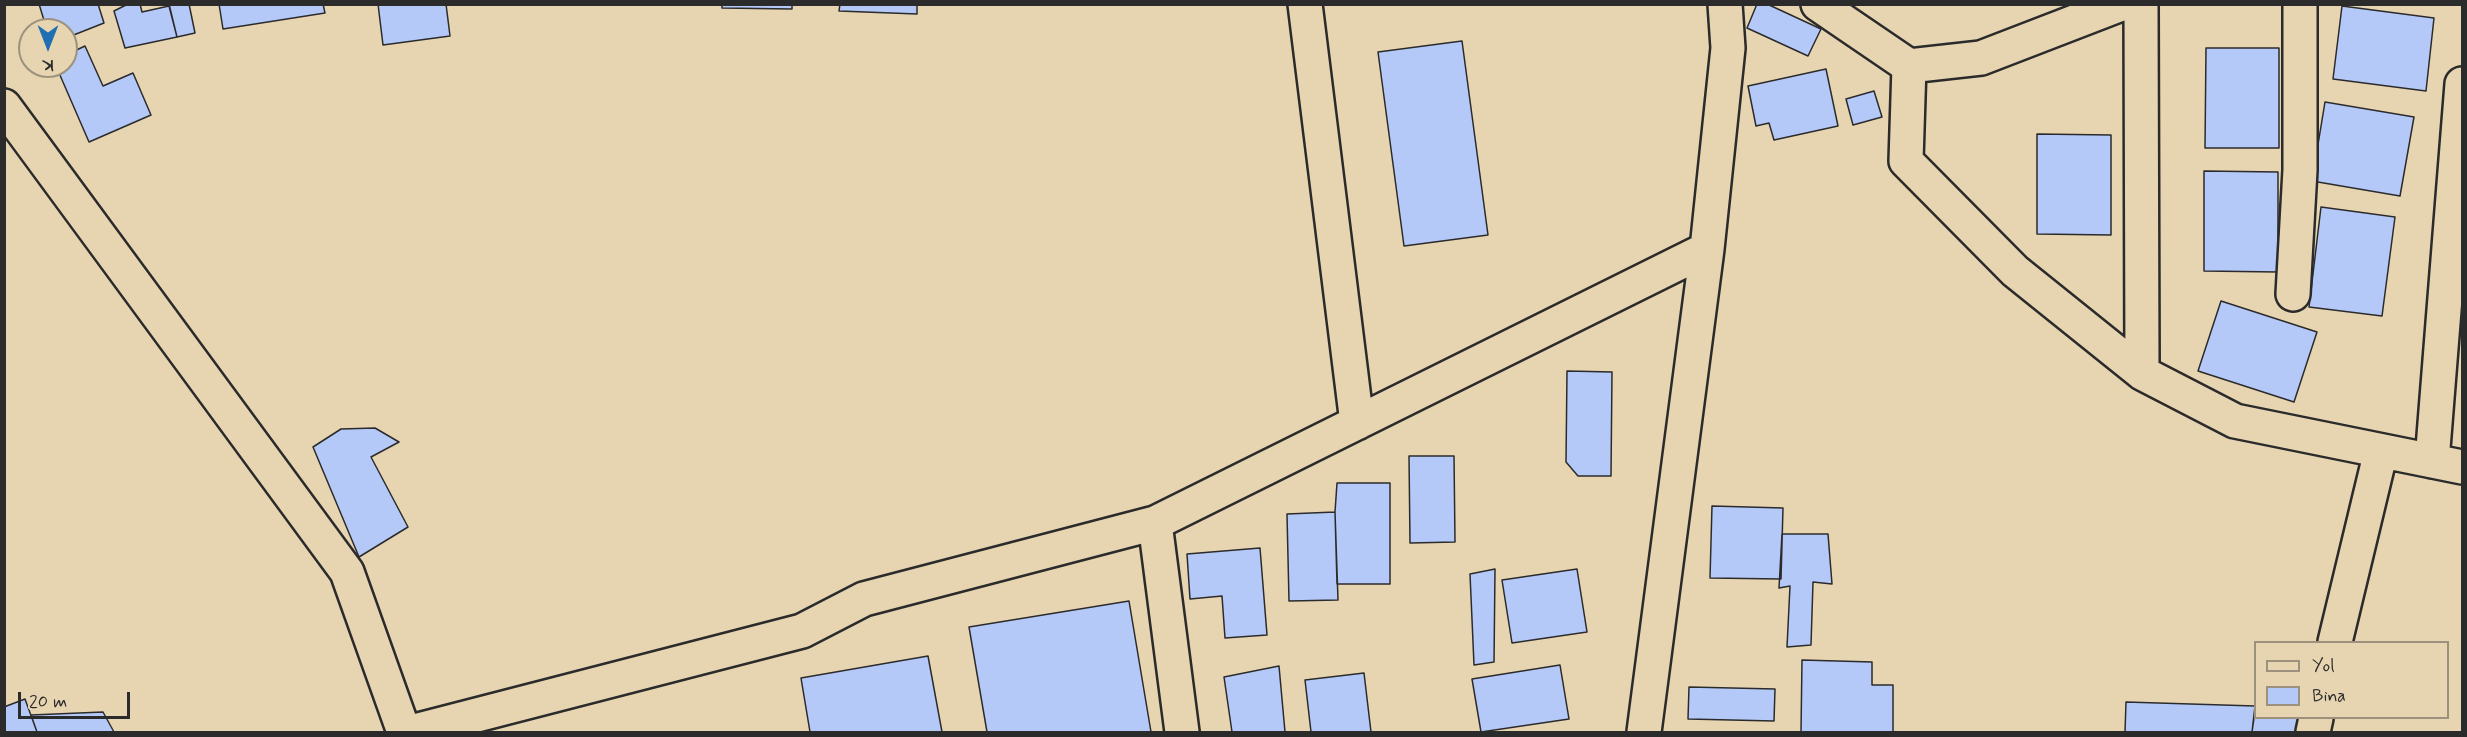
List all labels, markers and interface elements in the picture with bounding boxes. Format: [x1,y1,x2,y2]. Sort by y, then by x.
north arrow [18,18,78,78]
text: K [42,54,54,75]
legend [2254,641,2449,719]
text: Yol [2312,654,2335,678]
scale bar [21,680,134,718]
text: Bina [2312,684,2346,708]
text: 20 m [29,690,67,714]

